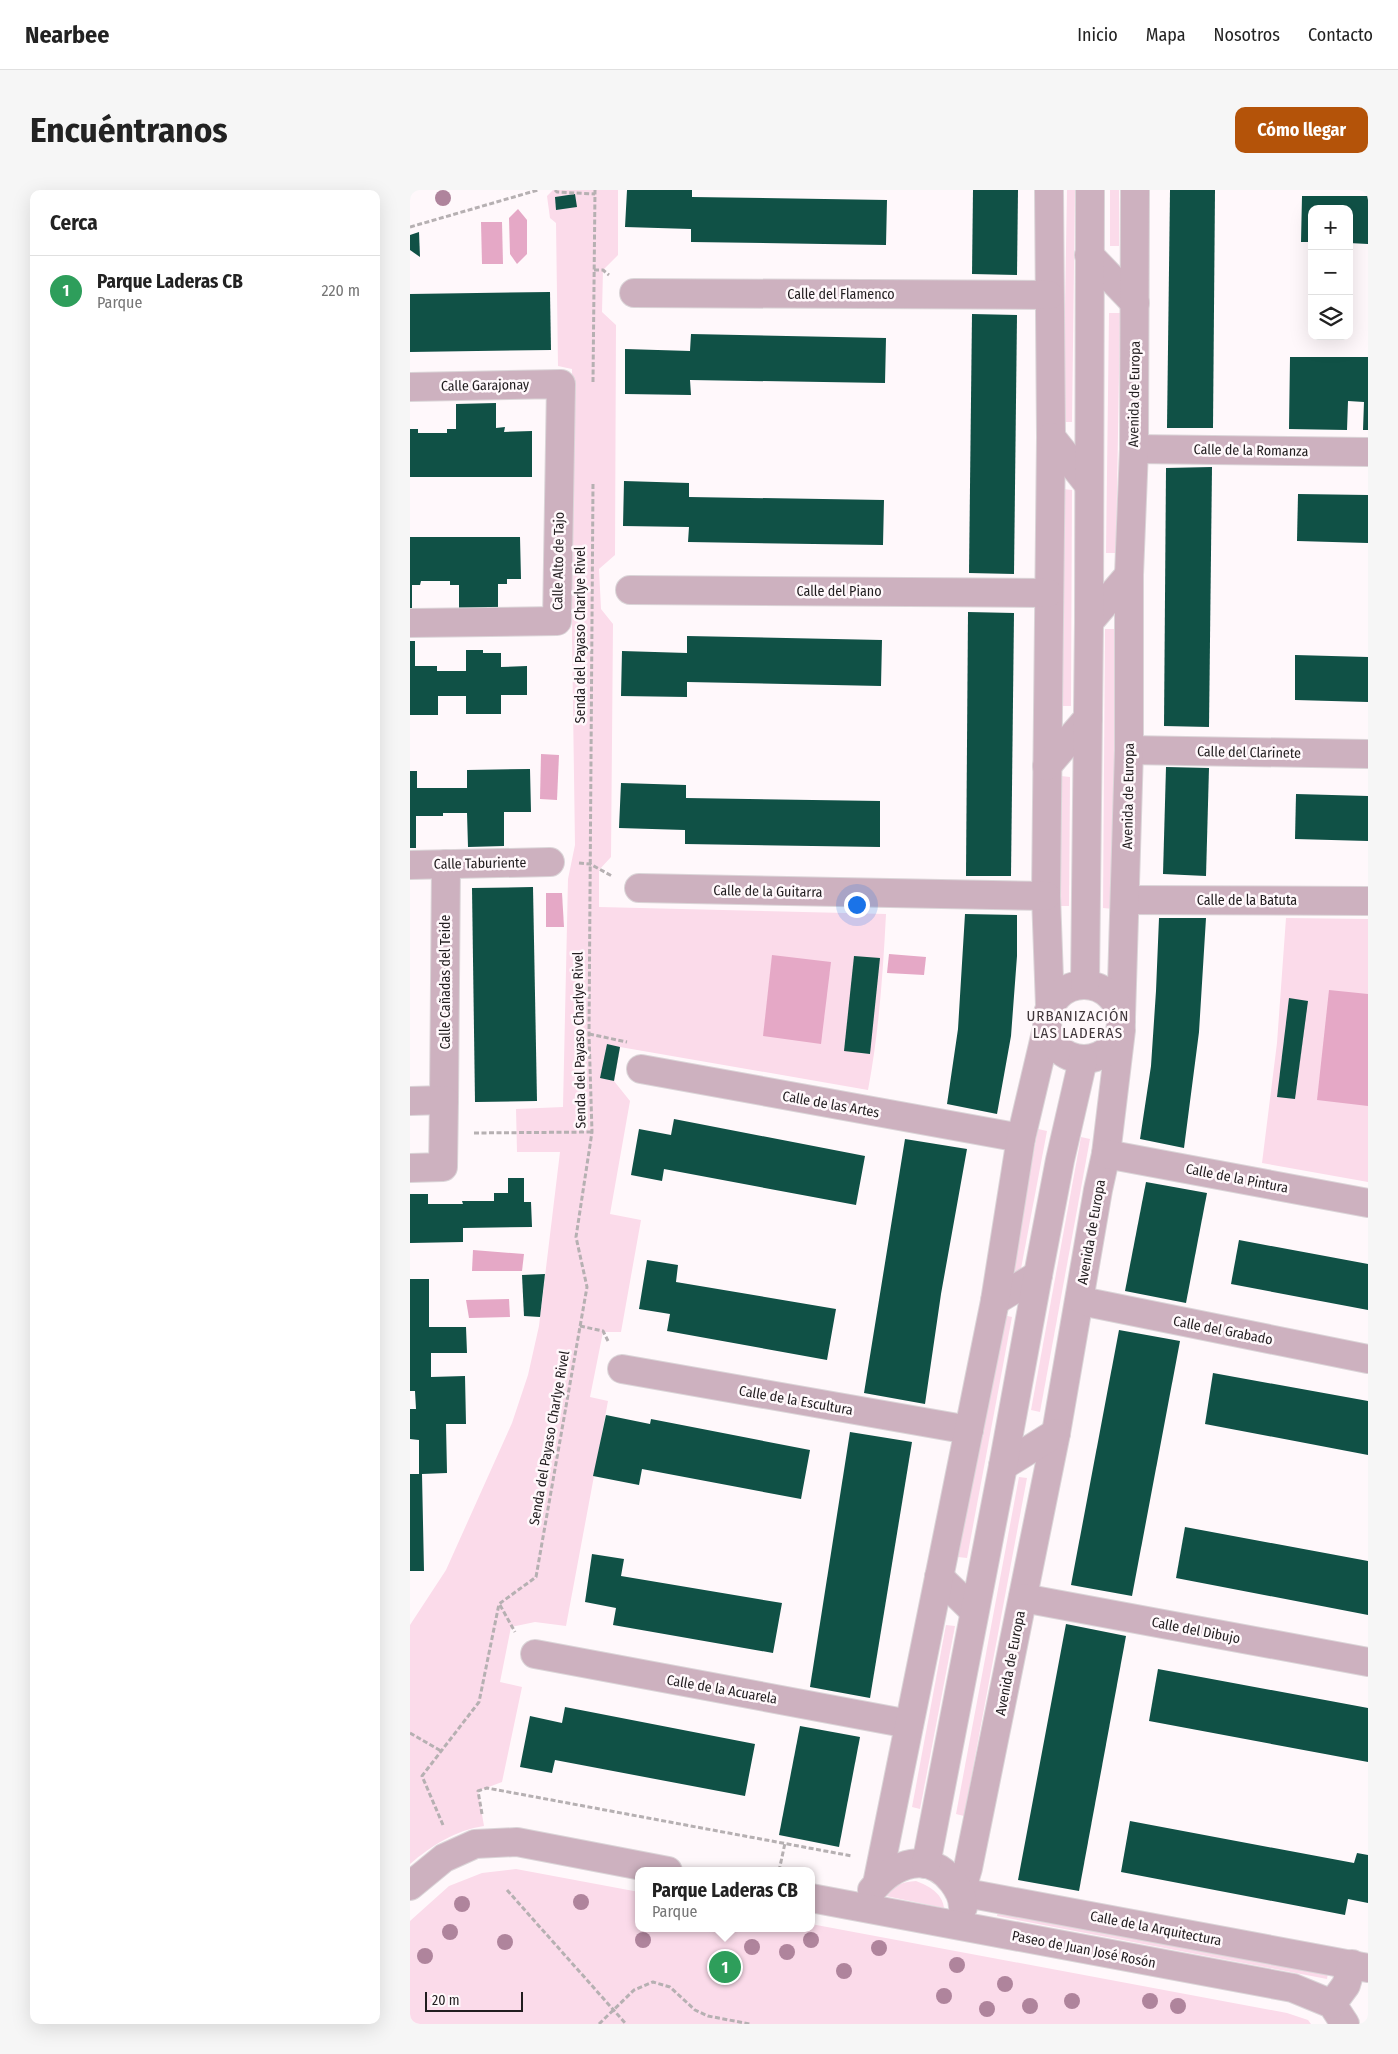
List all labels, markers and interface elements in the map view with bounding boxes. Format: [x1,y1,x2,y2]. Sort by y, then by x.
text: Nearbee [25,21,109,49]
text: Inicio [1077,24,1118,46]
text: Mapa [1146,24,1186,46]
text: Nosotros [1214,24,1280,46]
text: Contacto [1308,24,1373,46]
button: Cómo llegar [1235,107,1368,153]
text: Encuéntranos [30,109,228,151]
map controls [1308,205,1353,340]
button: + [1308,205,1353,250]
text: Cerca [50,210,98,236]
button: − [1308,250,1353,295]
text: Parque Laderas CB [97,270,243,293]
text: 1 [63,281,69,300]
text: 220 m [321,281,360,300]
street label: Calle del Flamenco [787,286,895,303]
text: Parque [97,293,142,312]
button: layers [1308,295,1353,340]
street label: Avenida de Europa [1125,341,1144,447]
street label: Calle Garajonay [441,376,530,395]
street label: Calle de la Romanza [1193,441,1309,460]
street label: Calle Alto de Tajo [549,512,568,610]
street label: Senda del Payaso Charlye Rivel [572,546,589,723]
street label: Calle del Piano [796,583,882,600]
street label: Avenida de Europa [1119,743,1138,849]
street label: Calle del Clarinete [1197,743,1301,762]
street label: Calle Taburiente [434,854,527,873]
street label: Calle de la Guitarra [713,882,823,901]
your location [844,892,870,918]
street label: Calle de la Batuta [1197,892,1297,909]
street label: Calle Cañadas del Teide [437,915,454,1049]
street label: Senda del Payaso Charlye Rivel [569,951,590,1129]
district label: URBANIZACIÓN LAS LADERAS [1027,1007,1129,1042]
street label: Calle de las Artes [781,1088,881,1121]
street label: Calle de la Pintura [1184,1160,1290,1197]
street label: Avenida de Europa [1074,1178,1109,1286]
street label: Calle del Grabado [1172,1313,1274,1348]
street label: Senda del Payaso Charlye Rivel [526,1349,573,1527]
street label: Calle de la Escultura [738,1382,854,1419]
street label: Avenida de Europa [992,1609,1029,1717]
street label: Calle del Dibujo [1150,1614,1242,1647]
street label: Calle de la Acuarela [665,1671,779,1708]
popup [635,1867,815,1932]
text: Parque Laderas CB [652,1879,798,1902]
text: Parque [652,1902,697,1921]
street label: Calle de la Arquitectura [1089,1907,1223,1950]
street label: Paseo de Juan José Rosón [1011,1927,1157,1972]
pin: 1 [709,1948,741,1986]
scale bar [425,1989,522,2012]
text: 20 m [432,1992,460,2009]

